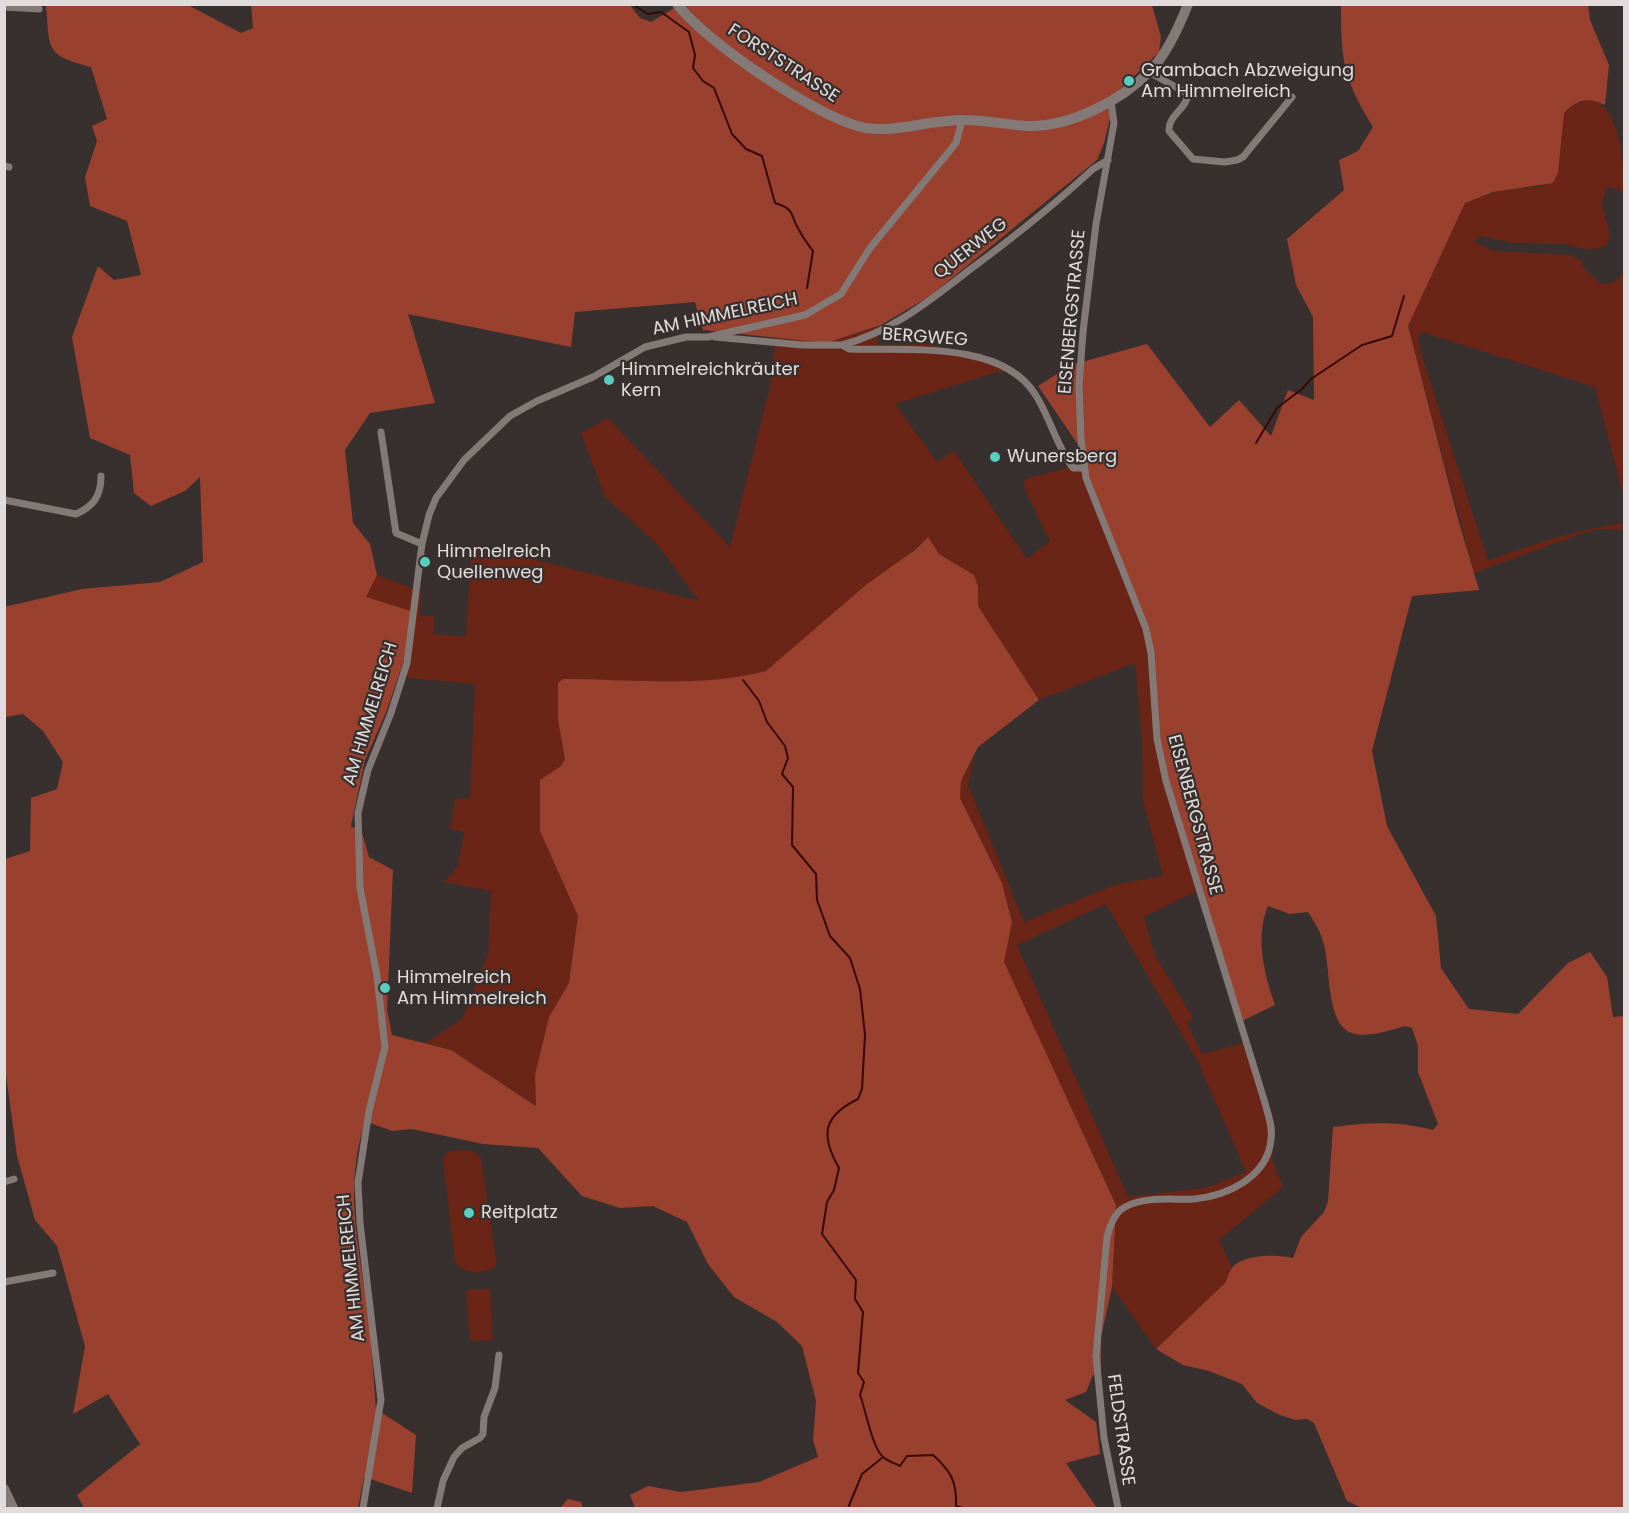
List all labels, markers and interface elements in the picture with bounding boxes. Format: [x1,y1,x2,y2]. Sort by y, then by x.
street label: FORSTSTRASSE [723,20,843,108]
place label: Grambach Abzweigung Am Himmelreich [1141,60,1354,103]
marker: Grambach Abzweigung Am Himmelreich [1122,74,1136,88]
street label: QUERWEG [930,214,1012,284]
street label: EISENBERGSTRASSE [1055,229,1091,395]
street label: AM HIMMELREICH [650,289,800,341]
street label: BERGWEG [881,324,969,352]
place label: Himmelreichkräuter Kern [621,359,799,401]
marker: Himmelreichkräuter Kern [602,373,616,387]
place label: Wunersberg [1007,446,1117,468]
marker: Wunersberg [988,450,1002,464]
place label: Himmelreich Quellenweg [437,541,551,584]
marker: Himmelreich Quellenweg [418,555,432,569]
street label: AM HIMMELREICH [339,640,403,788]
street label: EISENBERGSTRASSE [1162,732,1226,898]
place label: Himmelreich Am Himmelreich [397,967,547,1010]
marker: Himmelreich Am Himmelreich [378,981,392,995]
street label: AM HIMMELREICH [334,1193,370,1343]
place label: Reitplatz [481,1202,558,1224]
marker: Reitplatz [462,1206,476,1220]
street label: FELDSTRASSE [1101,1373,1139,1487]

